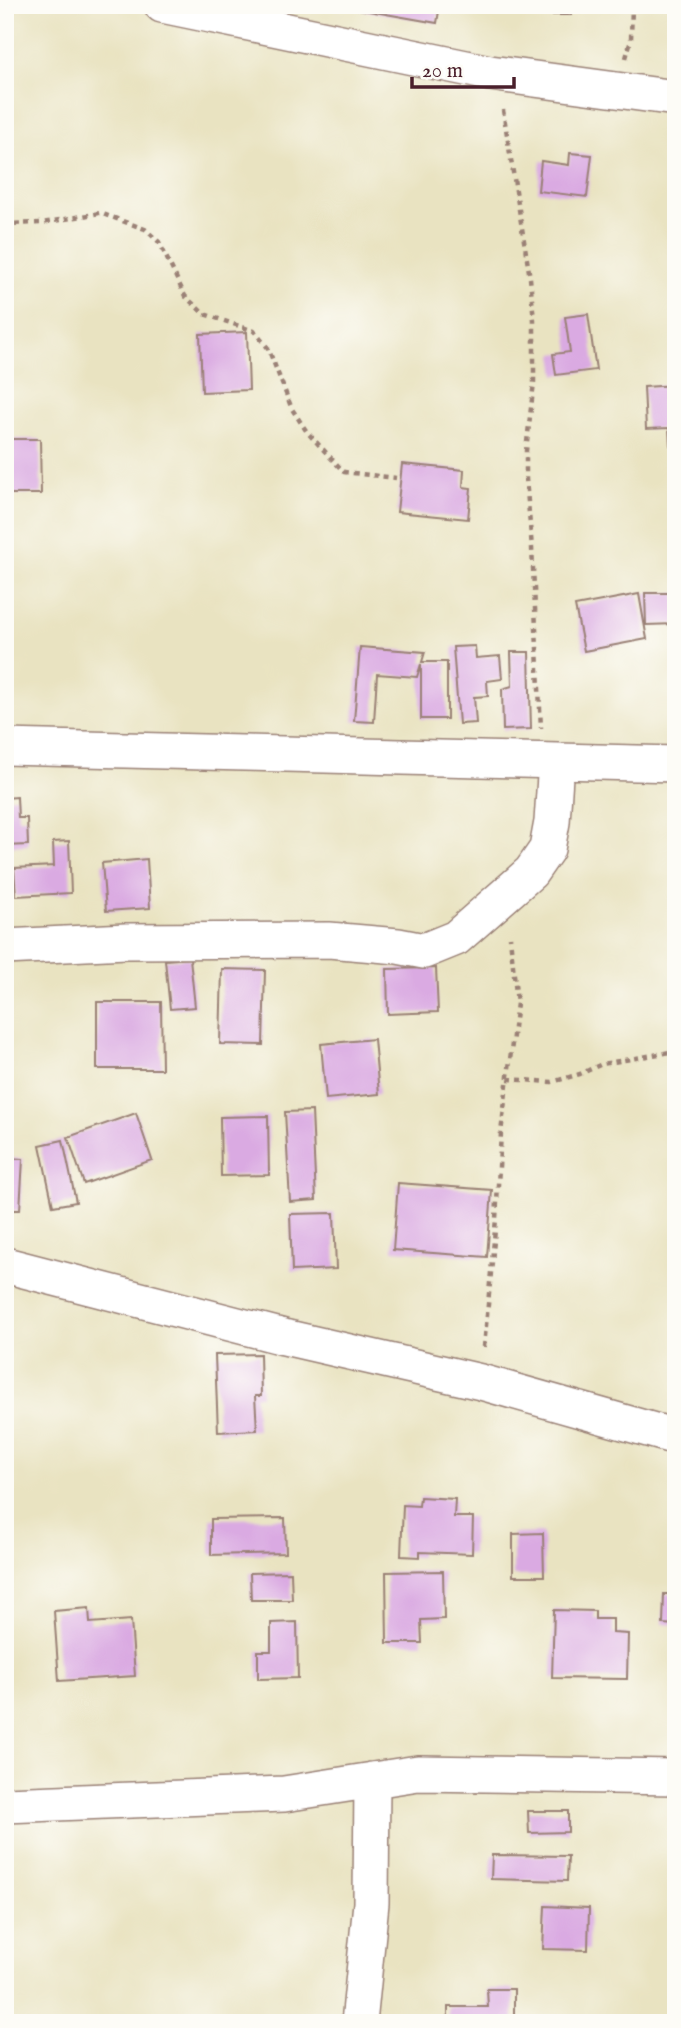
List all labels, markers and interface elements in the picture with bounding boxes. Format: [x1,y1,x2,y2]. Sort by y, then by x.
scale bar [412,46,513,90]
text: 20 m [422,58,463,85]

